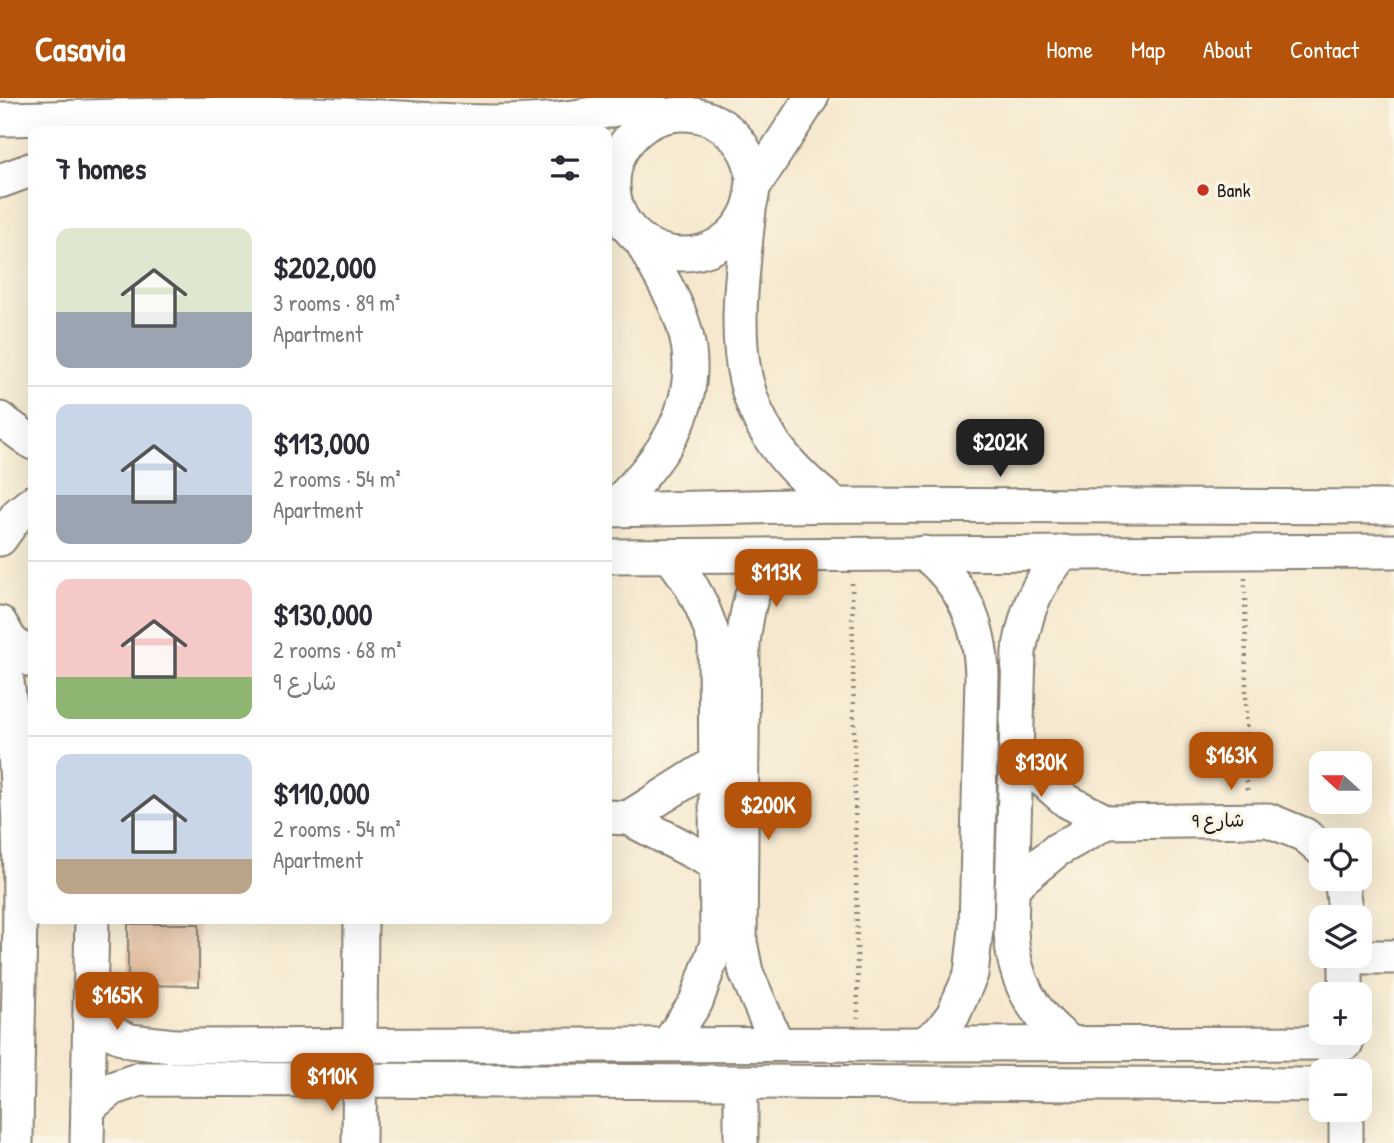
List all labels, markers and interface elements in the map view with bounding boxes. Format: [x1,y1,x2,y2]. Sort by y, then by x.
text: Casavia [35,27,125,71]
text: Home [1046,33,1093,65]
text: Map [1131,33,1165,65]
text: About [1203,33,1252,65]
text: Contact [1290,33,1359,65]
text: 7 homes [56,148,146,188]
icon: filters [546,149,584,187]
place label: Bank [1217,177,1251,203]
marker: Bank [1195,182,1211,198]
text: $202,000 [273,247,376,287]
icon: home [112,256,196,340]
text: 3 rooms · 89 m² [273,287,400,318]
text: Apartment [273,318,363,349]
pin: $202K [951,420,1049,479]
text: $113,000 [273,423,370,463]
text: $202K [972,426,1028,457]
icon: home [112,432,196,516]
text: 2 rooms · 54 m² [273,463,401,494]
text: Apartment [273,494,363,525]
pin: $113K [727,550,825,609]
text: $113K [751,556,801,587]
text: $130,000 [273,594,372,634]
icon: home [112,607,196,691]
text: 2 rooms · 68 m² [273,634,401,665]
text: شارع 9 [273,666,337,697]
pin: $163K [1182,732,1280,792]
text: $163K [1205,739,1257,770]
pin: $130K [992,740,1090,799]
text: $130K [1015,746,1067,777]
north arrow [1309,751,1372,814]
map controls [1309,751,1372,1122]
text: $110,000 [273,773,370,813]
icon: home [112,782,196,866]
pin: $200K [719,782,817,842]
text: $200K [740,789,796,820]
street label: شارع 9 [1192,807,1244,834]
text: 2 rooms · 54 m² [273,813,401,844]
button: locate [1309,828,1372,891]
text: Apartment [273,844,363,875]
button: layers [1309,905,1372,968]
pin: $165K [68,972,166,1032]
text: $165K [92,979,142,1010]
button: + [1309,982,1372,1045]
pin: $110K [283,1054,381,1113]
button: − [1309,1059,1372,1122]
text: $110K [307,1060,357,1091]

